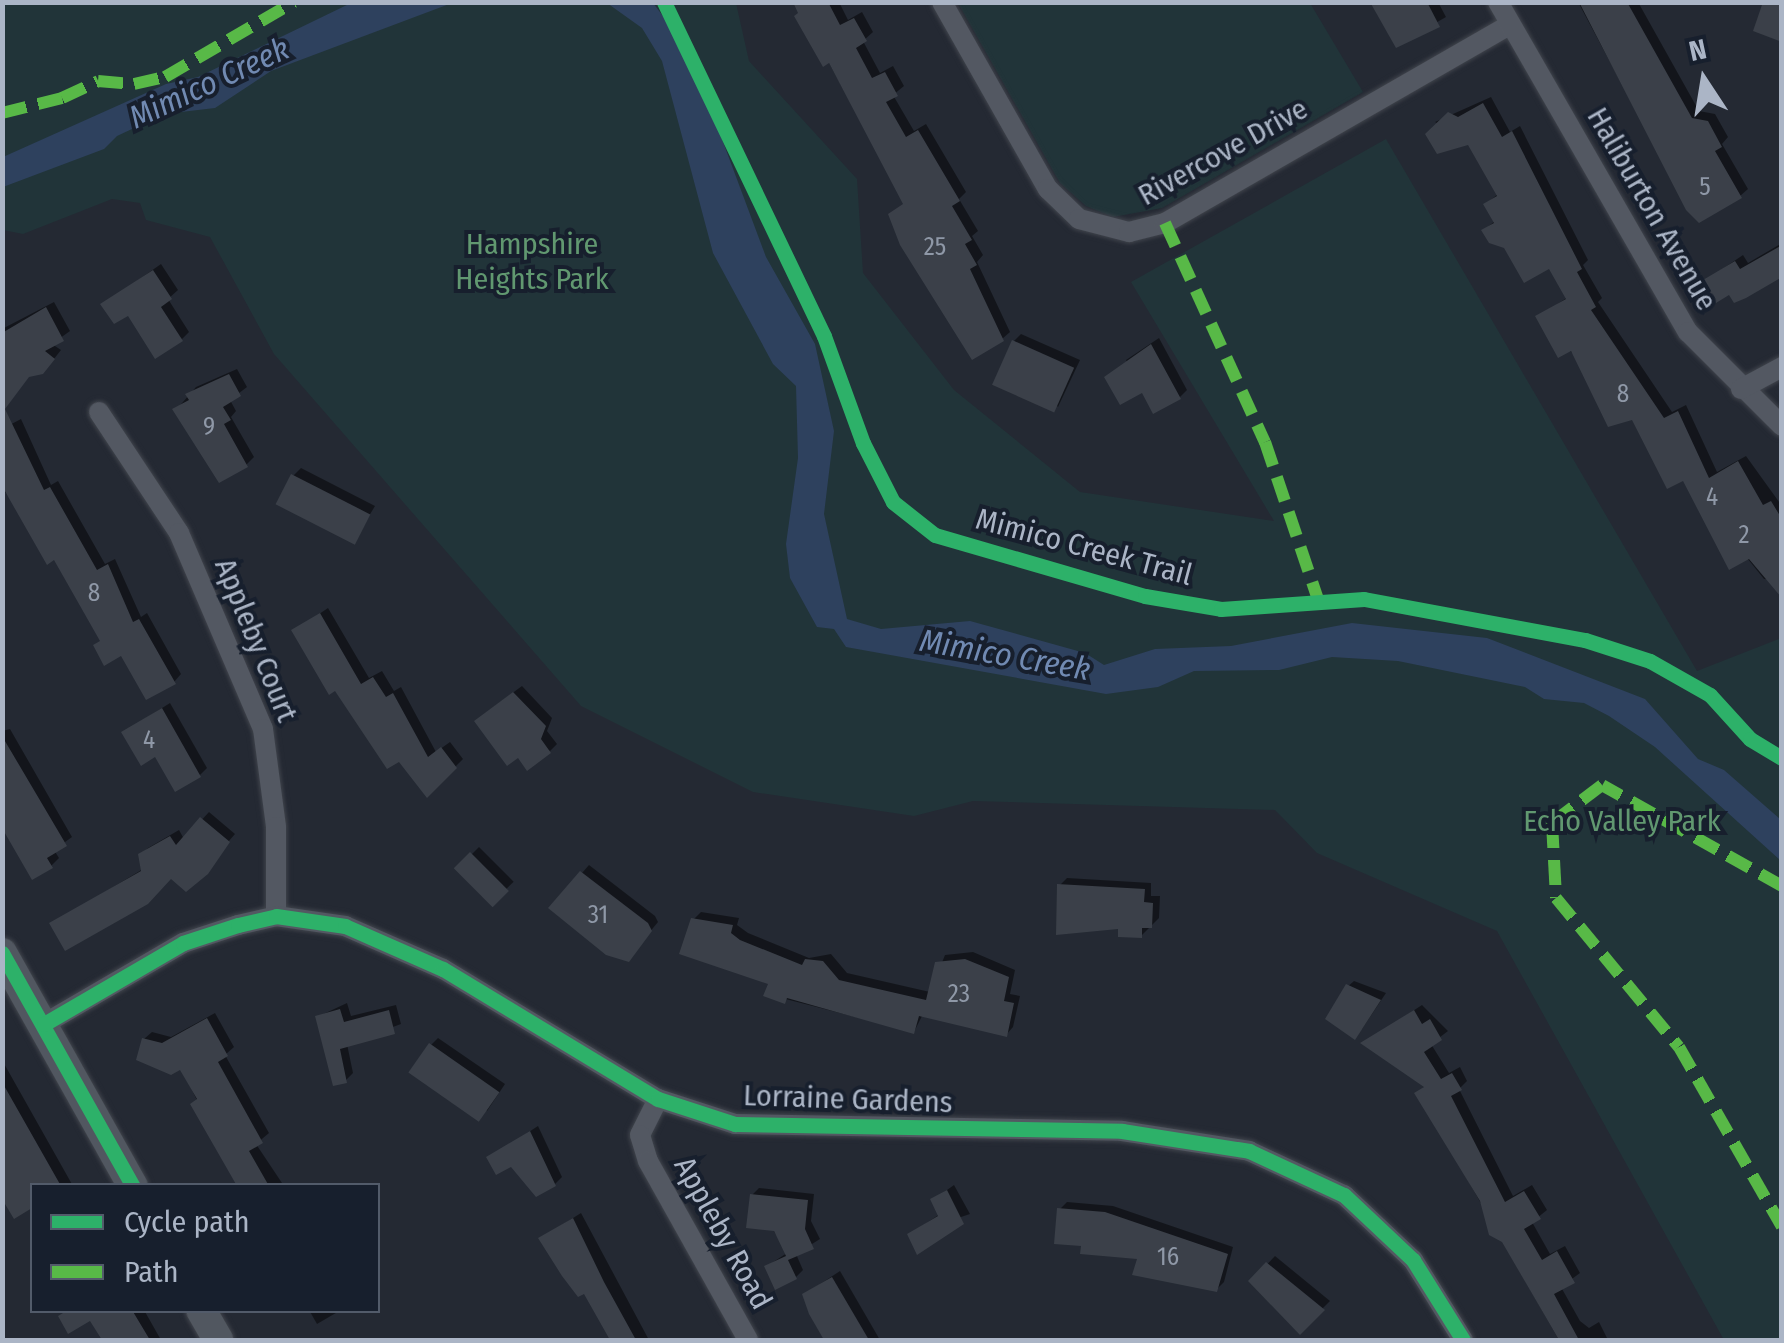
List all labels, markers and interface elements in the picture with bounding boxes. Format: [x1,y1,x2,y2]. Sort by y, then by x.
water label: Mimico Creek [123,29,295,137]
north arrow [1654,30,1754,130]
text: N [1686,32,1709,68]
street label: Rivercove Drive [1132,91,1314,213]
street label: Haliburton Avenue [1579,101,1725,317]
house number: 5 [1699,172,1711,202]
park label: Hampshire Heights Park [455,226,609,296]
house number: 25 [924,232,946,262]
house number: 8 [1617,379,1629,409]
house number: 9 [203,412,215,442]
house number: 4 [1706,482,1718,512]
street label: Mimico Creek Trail [972,501,1196,593]
house number: 2 [1738,520,1750,550]
street label: Appleby Court [207,553,305,727]
house number: 8 [88,578,100,608]
water label: Mimico Creek [917,621,1093,689]
house number: 4 [143,725,155,755]
park label: Echo Valley Park [1523,803,1721,839]
house number: 31 [588,900,608,930]
house number: 23 [948,979,970,1009]
street label: Lorraine Gardens [743,1077,953,1121]
street label: Appleby Road [666,1150,780,1316]
legend [30,1183,380,1313]
text: Cycle path [124,1204,250,1240]
house number: 16 [1157,1242,1179,1272]
text: Path [124,1254,178,1290]

